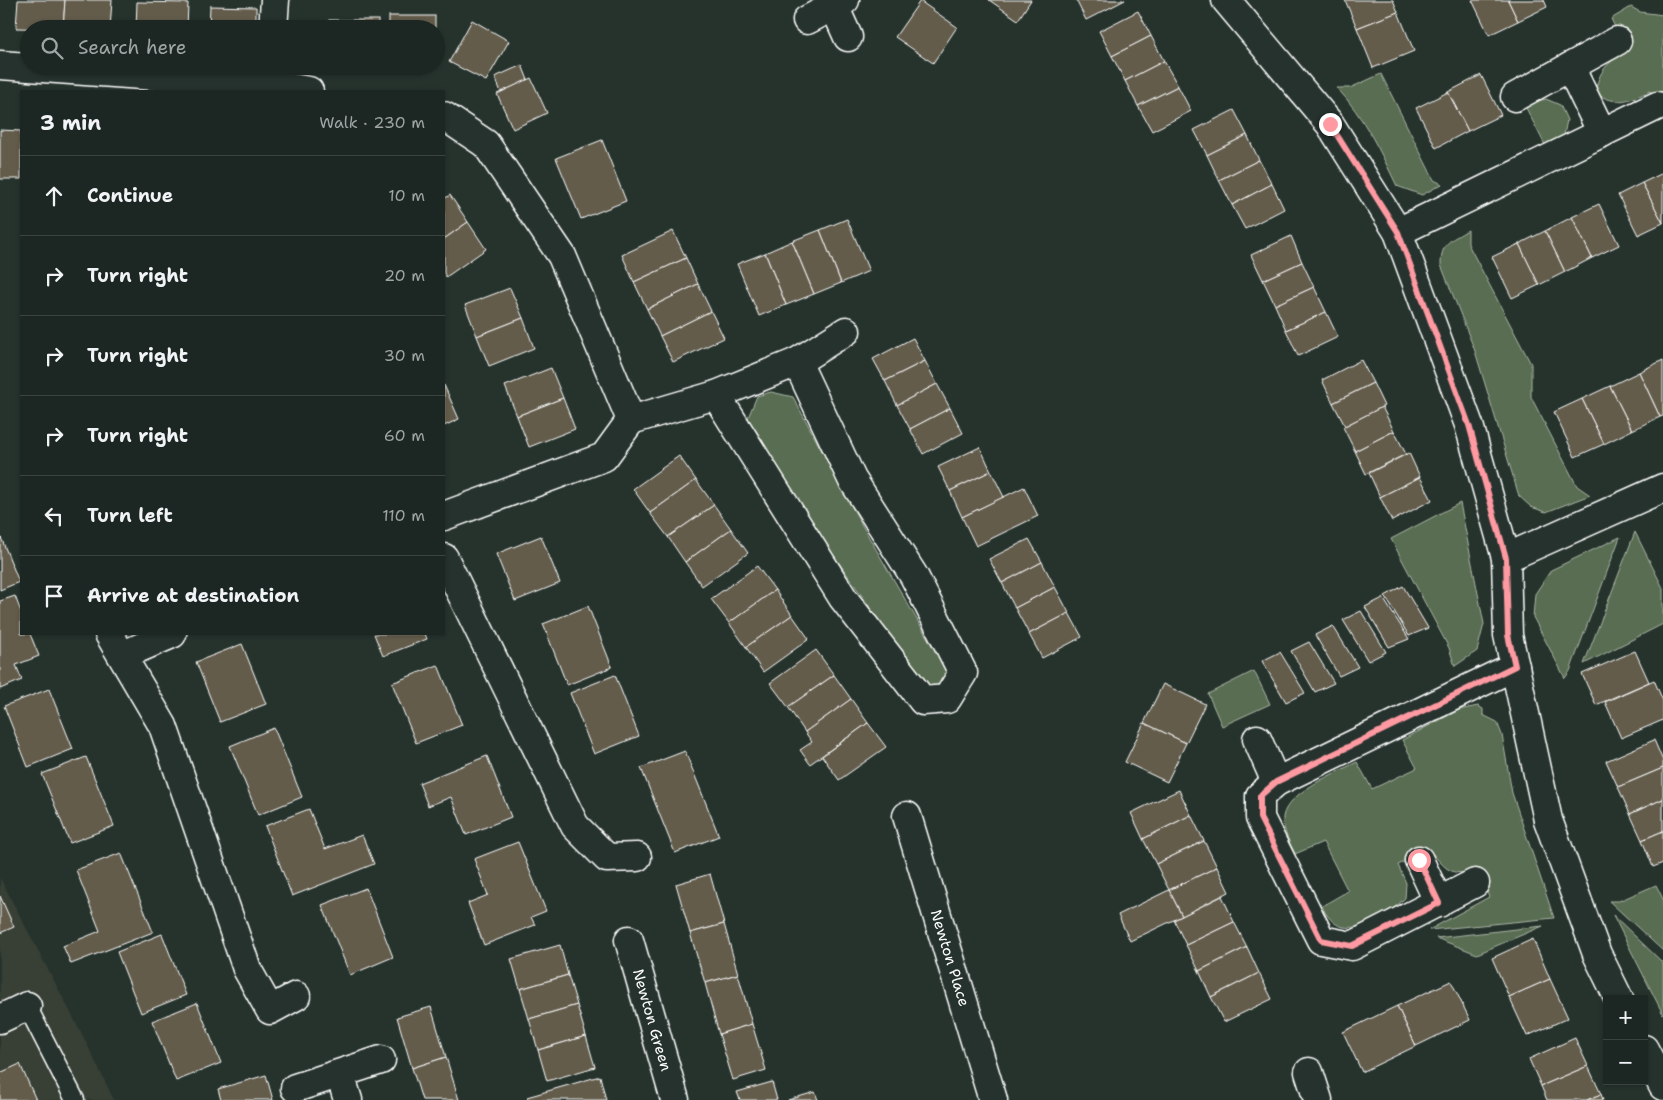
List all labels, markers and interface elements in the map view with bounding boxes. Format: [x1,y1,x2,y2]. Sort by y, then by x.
search box [20,20,445,75]
icon: search [38,34,66,62]
text: Search here [78,35,187,60]
text: 3 min [40,109,101,137]
text: Walk · 230 m [319,112,425,133]
route end [1319,113,1342,136]
icon: ahead [40,182,68,210]
text: Continue [87,183,173,208]
text: 10 m [388,185,425,206]
icon: right [40,262,68,290]
text: Turn right [87,263,188,288]
text: 20 m [384,265,425,286]
icon: right [40,342,68,370]
text: Turn right [87,343,188,368]
text: 30 m [384,345,425,366]
icon: right [40,422,68,450]
text: Turn right [87,423,188,448]
text: 60 m [384,425,425,446]
icon: left [40,502,68,530]
text: Turn left [87,503,173,528]
text: 110 m [382,505,425,526]
icon: arrive [40,582,68,610]
text: Arrive at destination [87,583,299,608]
route start [1408,849,1431,872]
street label: Newton Place [926,907,974,1009]
street label: Newton Green [628,967,676,1073]
map controls [1603,995,1648,1085]
button: + [1603,995,1648,1040]
button: − [1603,1040,1648,1085]

